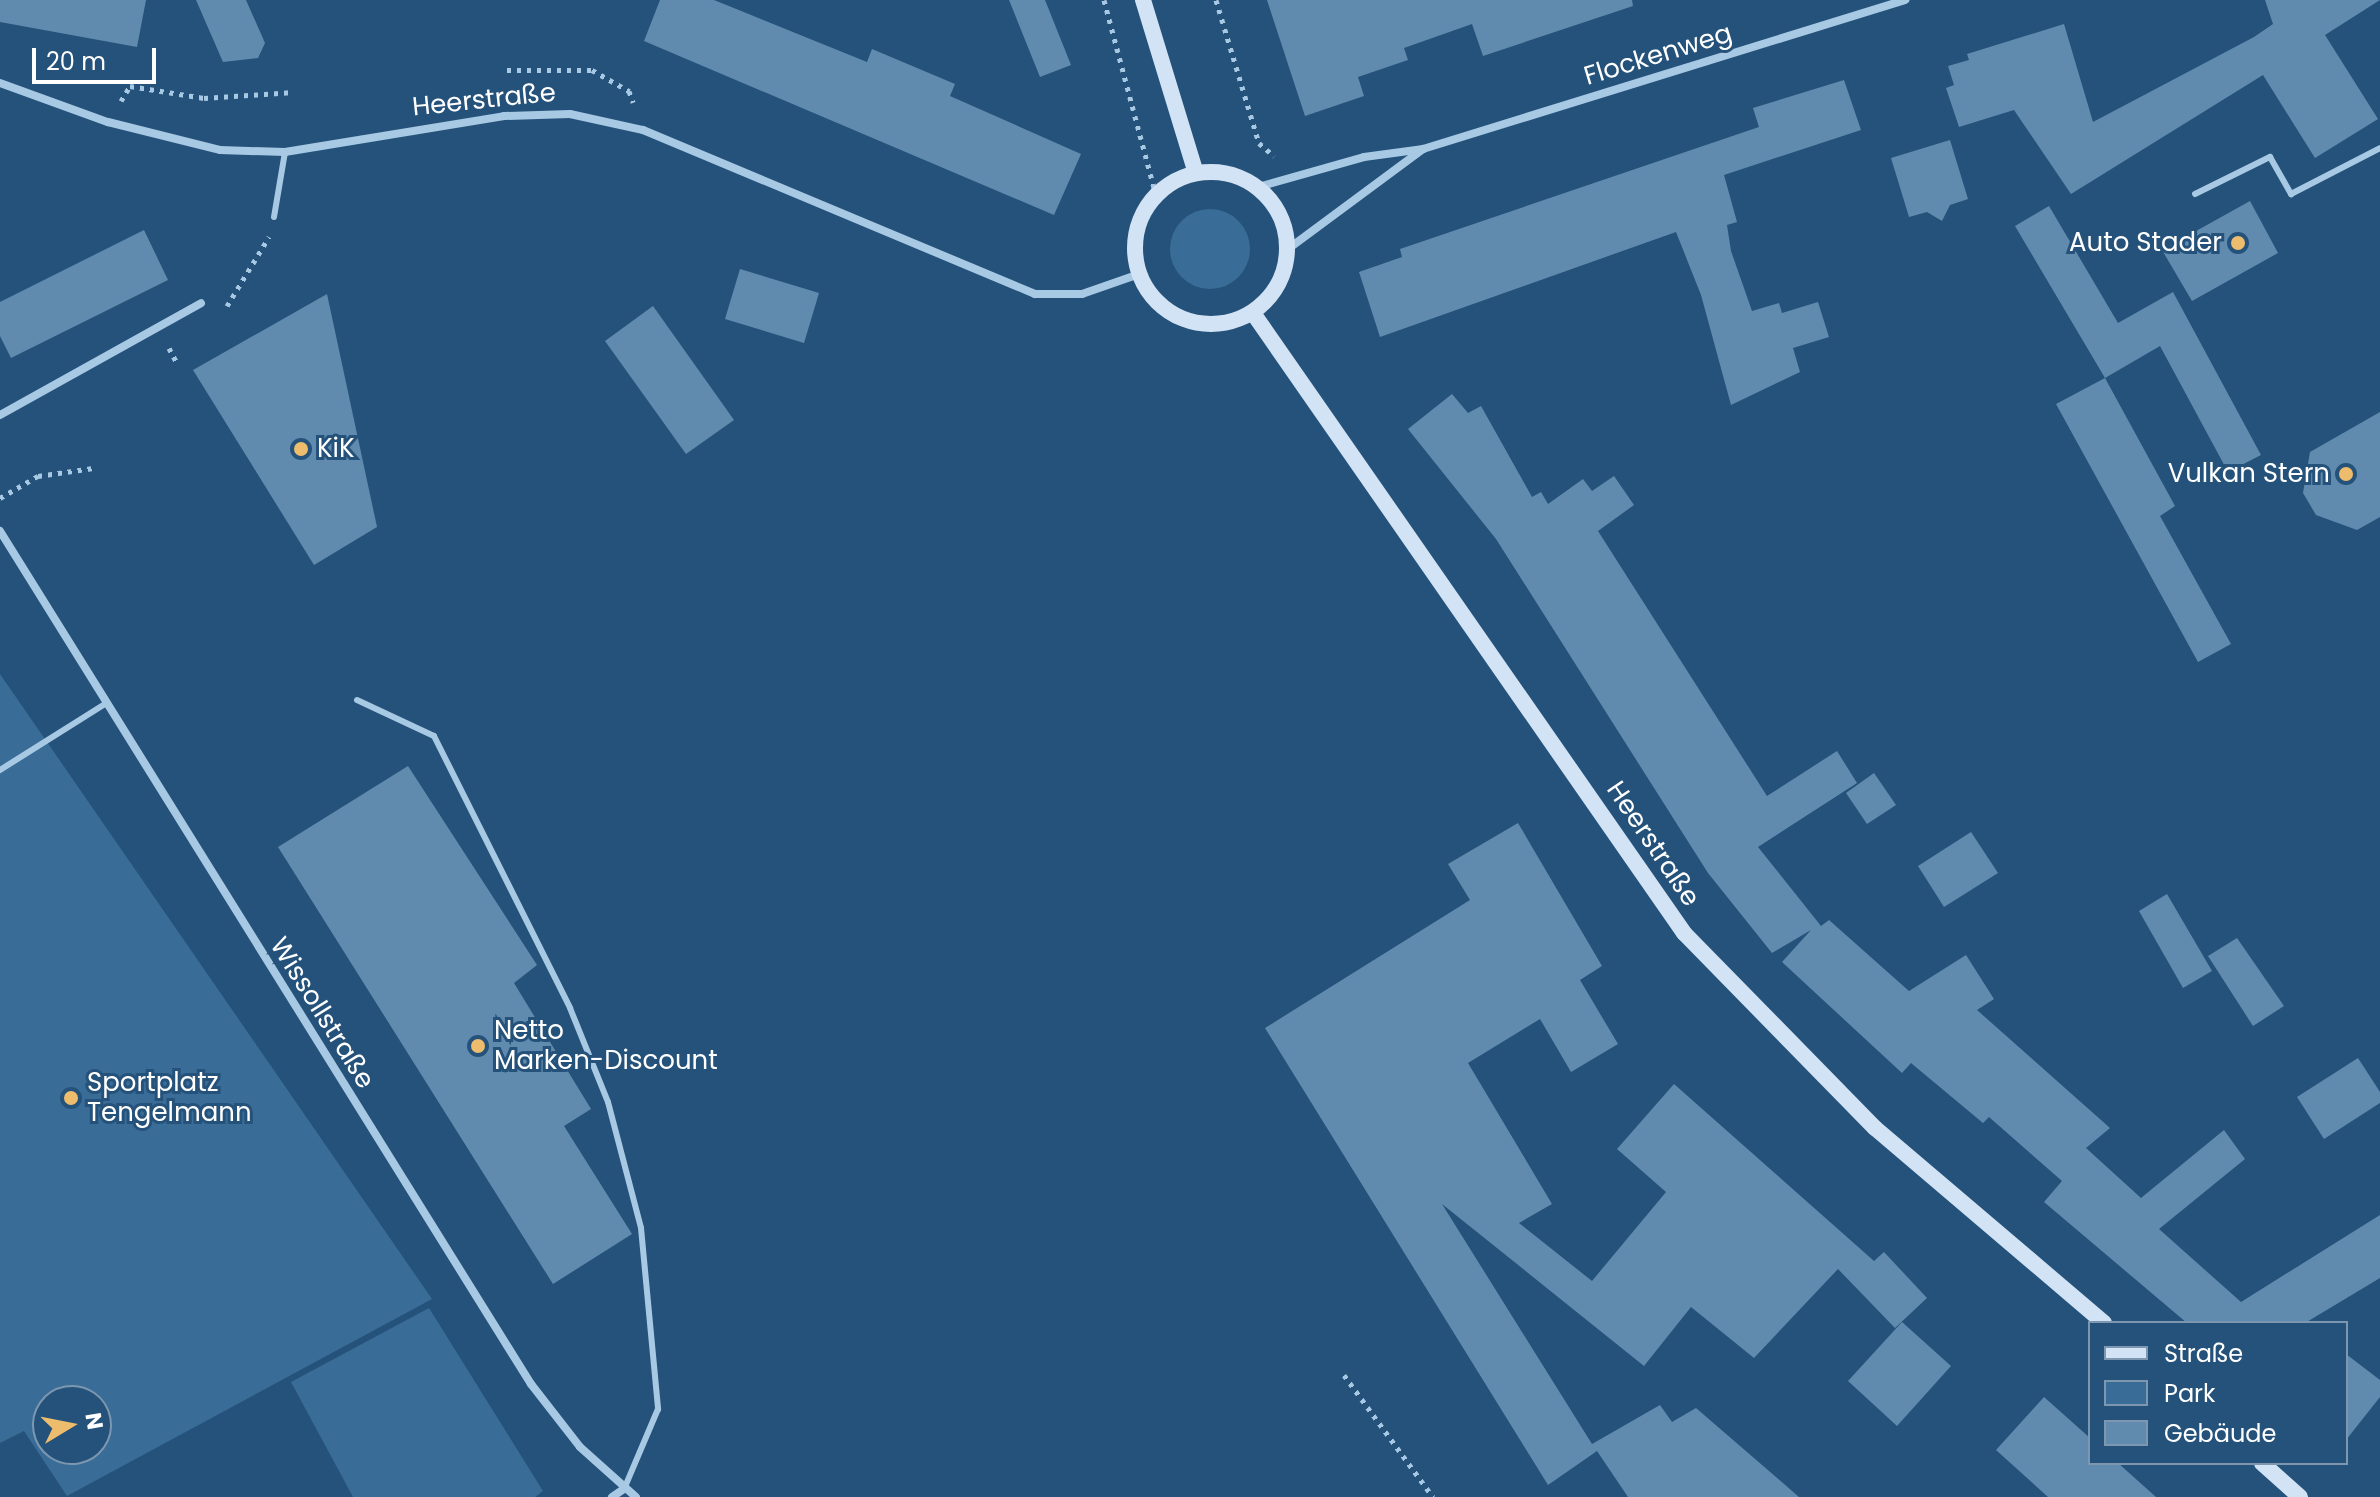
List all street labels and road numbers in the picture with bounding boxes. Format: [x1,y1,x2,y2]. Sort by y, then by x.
street label: Flockenweg [1580,18,1736,92]
street label: Heerstraße [411,77,557,123]
street label: Heerstraße [1600,776,1706,912]
street label: Wissollstraße [263,932,381,1094]

